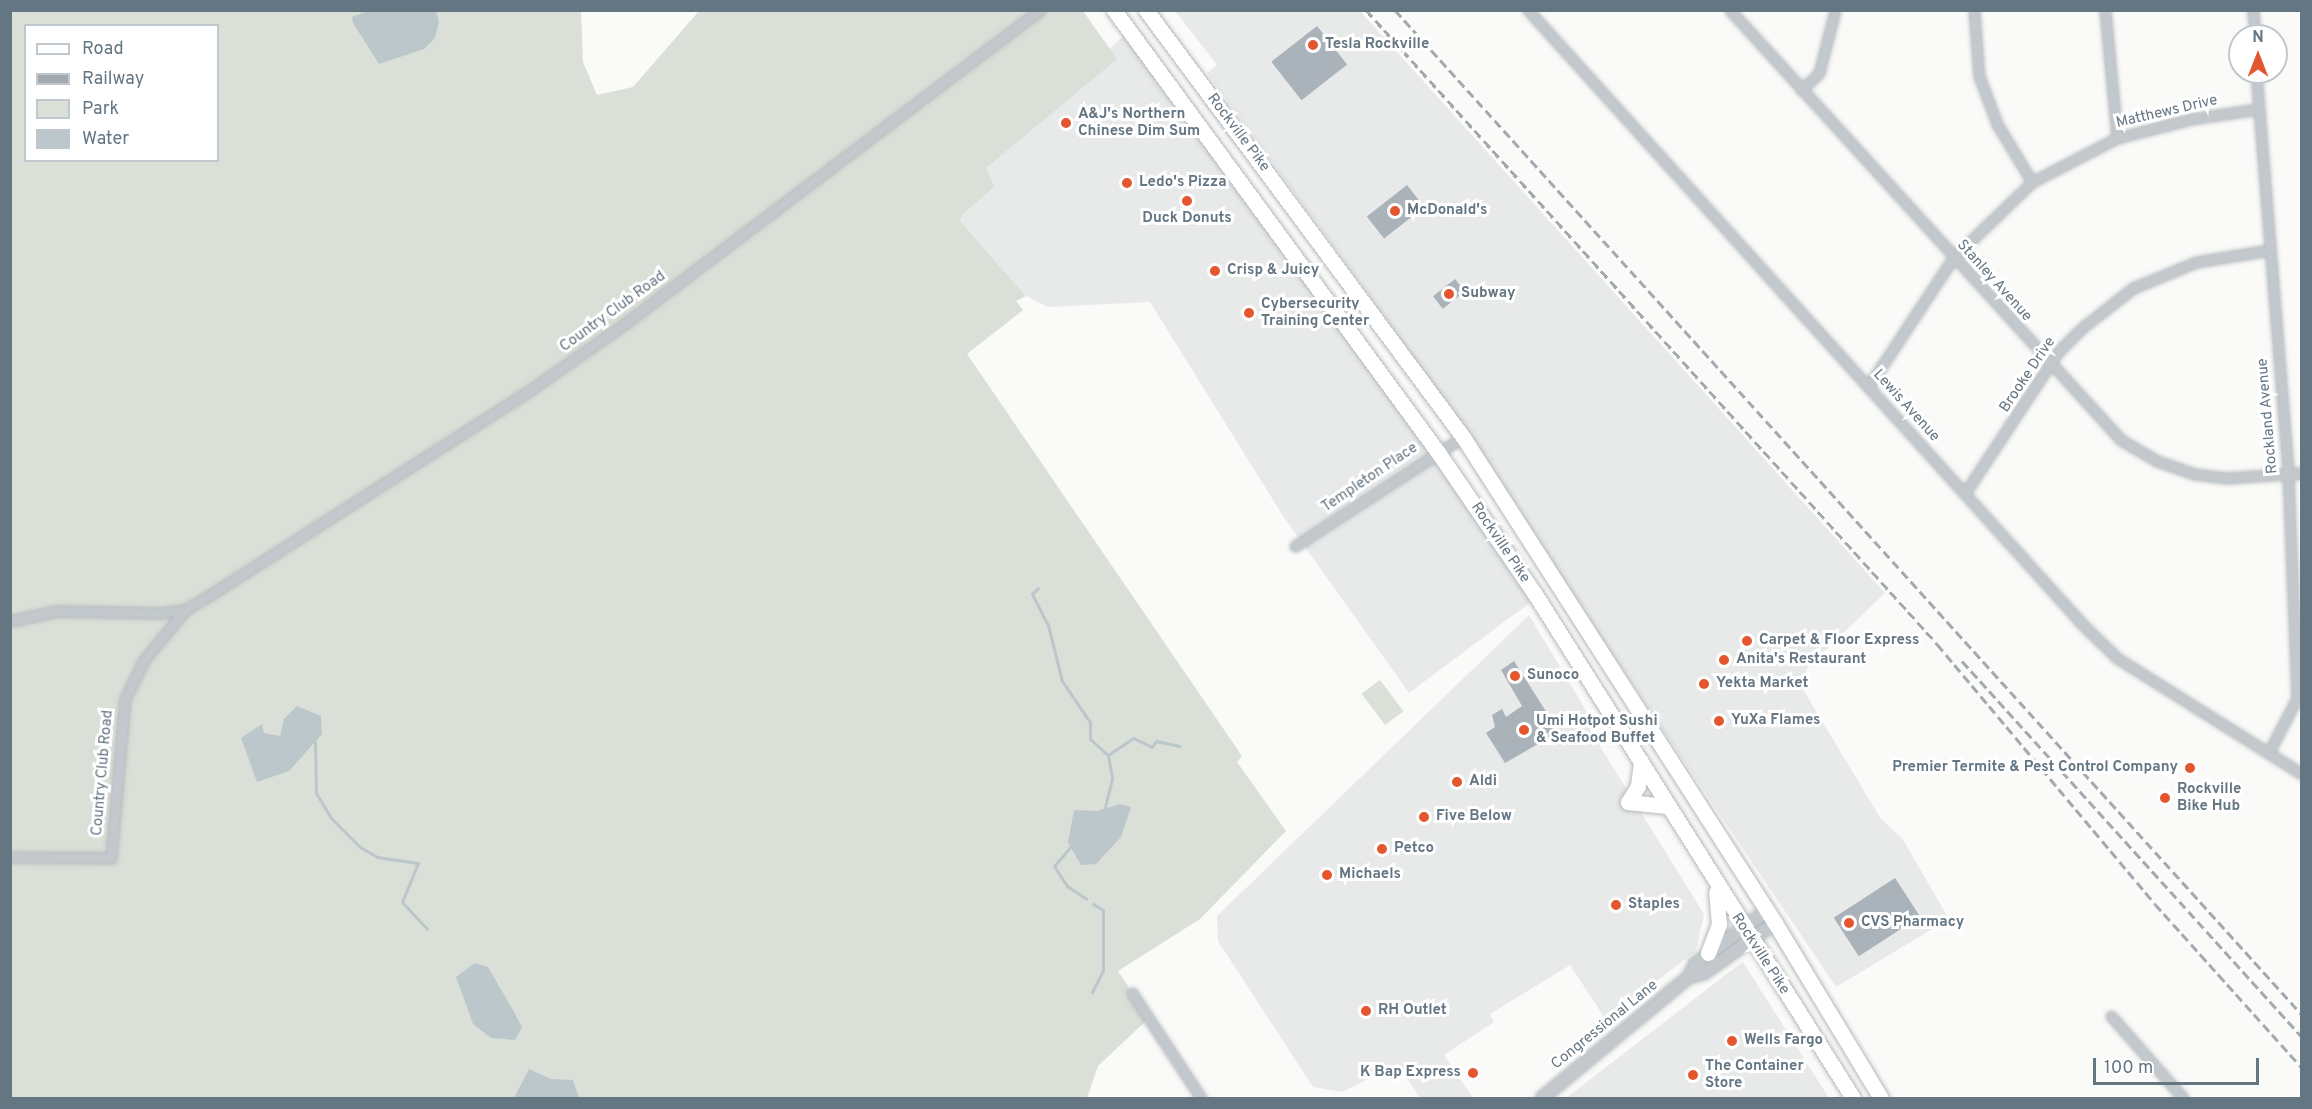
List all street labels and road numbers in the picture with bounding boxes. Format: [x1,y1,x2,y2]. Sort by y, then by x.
street label: Rockville Pike [1203,90,1273,176]
street label: Matthews Drive [2115,92,2219,132]
street label: Stanley Avenue [1952,236,2036,326]
street label: Country Club Road [557,268,669,356]
street label: Brooke Drive [1996,334,2060,416]
street label: Rockland Avenue [2254,357,2282,475]
street label: Lewis Avenue [1869,366,1943,446]
street label: Templeton Place [1319,439,1421,517]
street label: Rockville Pike [1466,499,1534,587]
street label: Country Club Road [89,709,117,837]
street label: Rockville Pike [1727,910,1793,998]
street label: Congressional Lane [1548,976,1662,1074]

